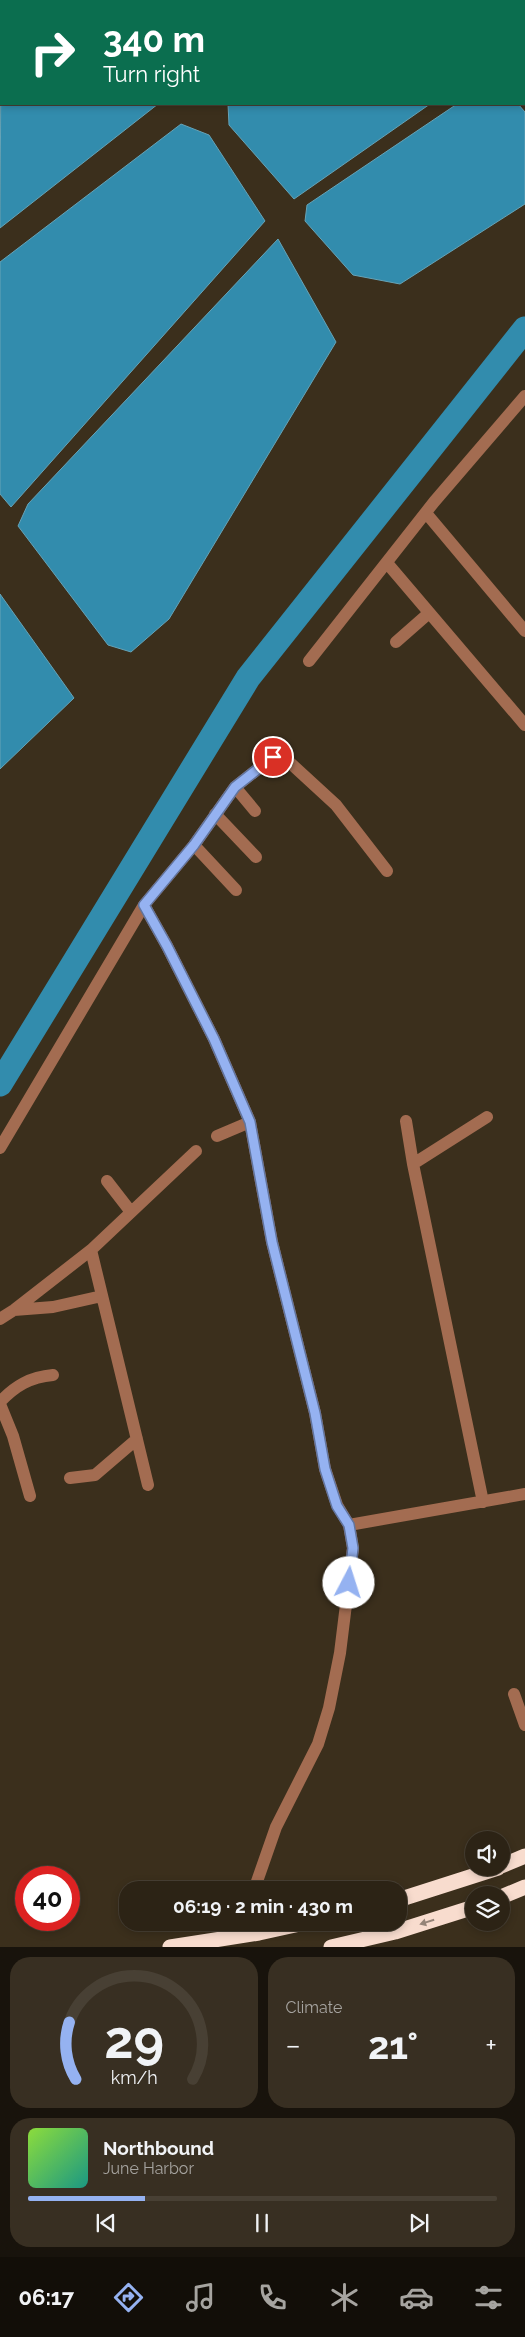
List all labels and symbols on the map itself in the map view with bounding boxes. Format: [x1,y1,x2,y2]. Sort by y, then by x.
pin [252,736,294,778]
position arrow [322,1556,374,1608]
speed limit sign: 40 [15,1866,80,1931]
one-way arrow [420,1919,435,1927]

